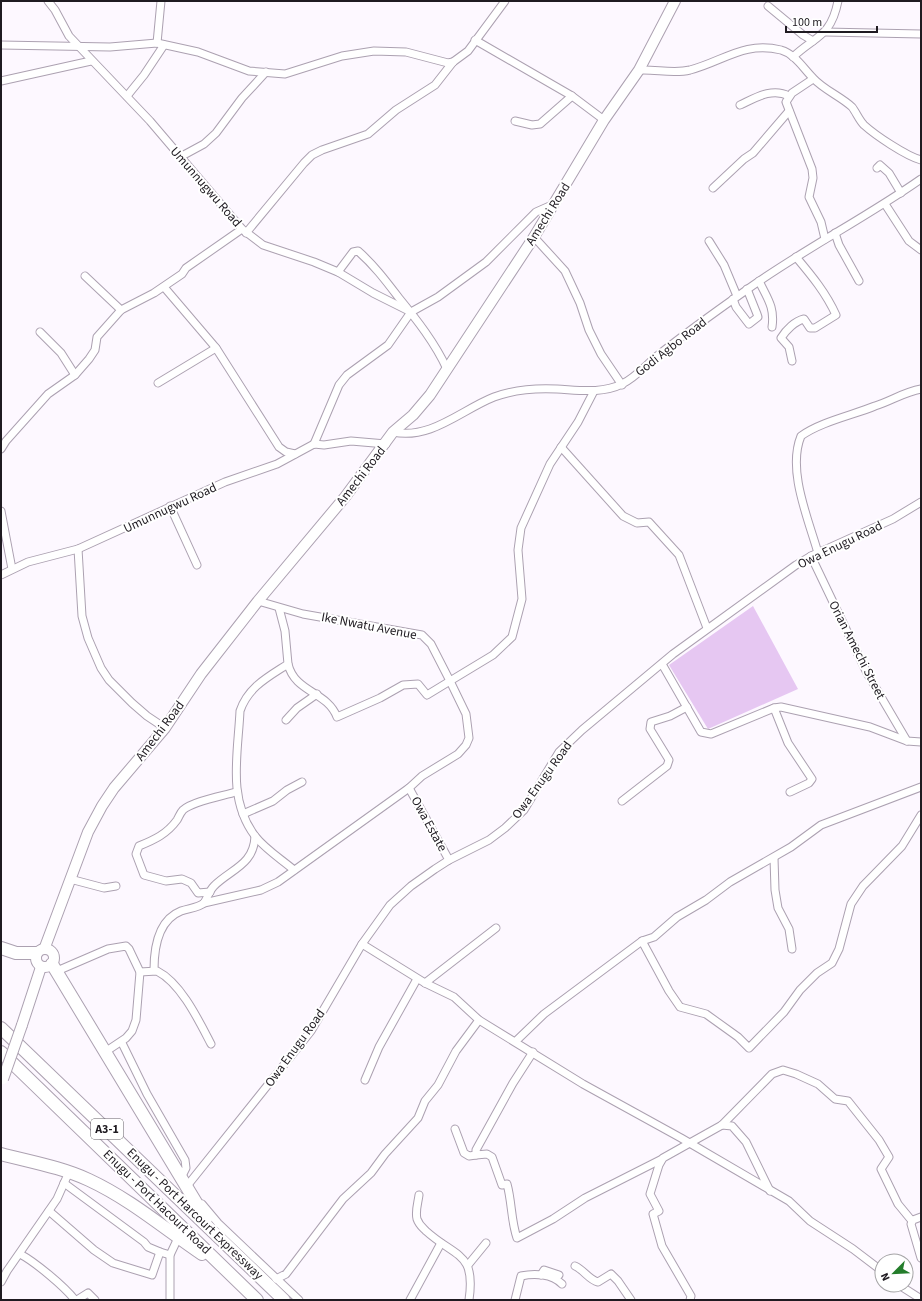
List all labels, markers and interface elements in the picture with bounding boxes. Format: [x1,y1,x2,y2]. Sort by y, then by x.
scale bar [786,8,877,34]
text: 100 m [792,14,822,31]
street label: Umunnugwu Road [166,143,246,231]
street label: Amechi Road [522,179,574,249]
street label: Godi Agbo Road [631,313,711,381]
street label: Amechi Road [332,442,390,510]
street label: Umunnugwu Road [120,479,220,537]
street label: Owa Enugu Road [795,517,885,573]
street label: Orian Amechi Street [824,598,890,703]
street label: Ike Nwatu Avenue [320,608,418,644]
street label: Amechi Road [131,697,189,765]
street label: Owa Enugu Road [508,737,576,823]
street label: Owa Estate [407,793,451,855]
street label: Owa Enugu Road [261,1005,329,1091]
road number: A3-1 [91,1119,123,1139]
street label: Enugu - Port Harcourt Expressway [123,1144,267,1284]
street label: Enugu - Port Hacourt Road [99,1146,215,1258]
north arrow [874,1253,914,1293]
text: N [877,1270,894,1283]

